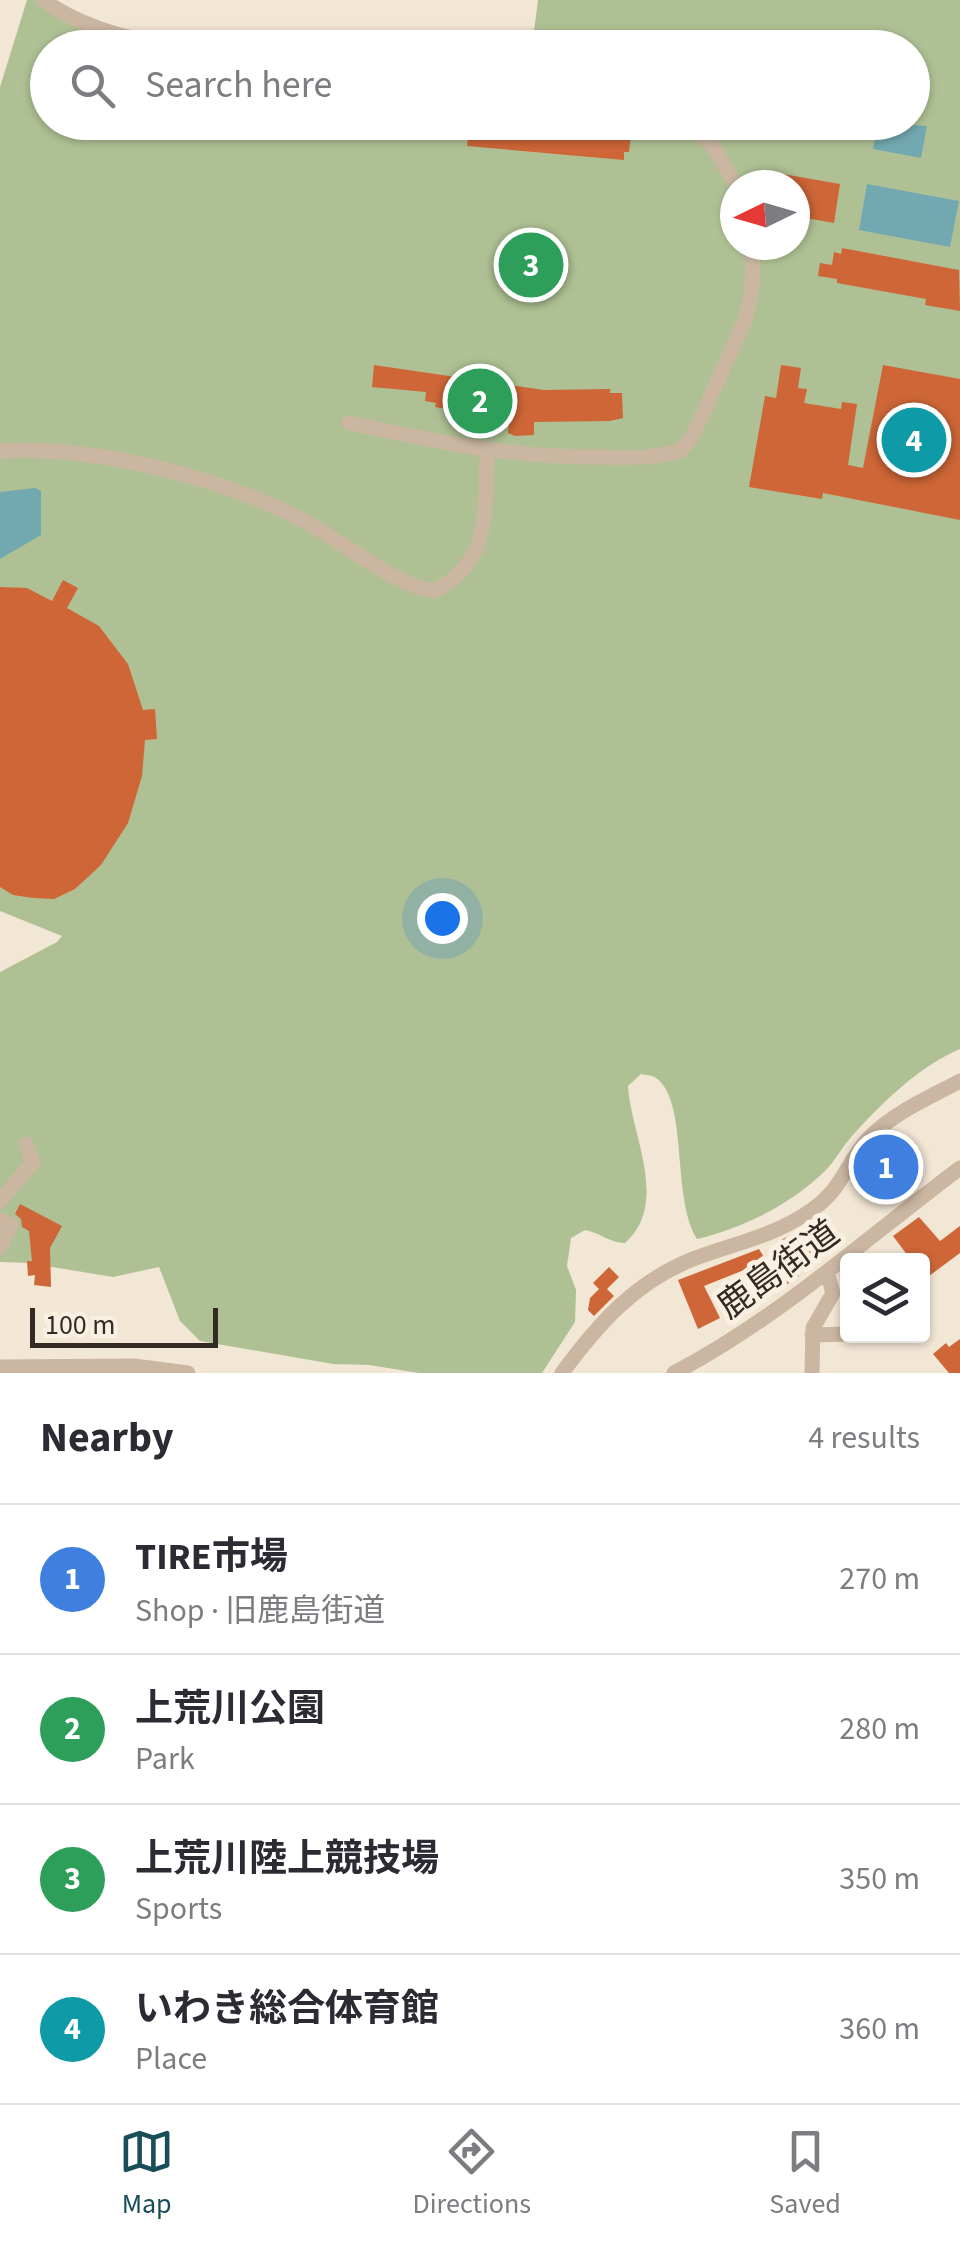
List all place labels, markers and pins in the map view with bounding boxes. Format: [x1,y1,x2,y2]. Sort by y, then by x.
pin: 3 [498,228,564,302]
pin: 2 [448,364,512,438]
pin: 4 [882,402,946,478]
pin: 1 [854,1130,918,1204]

